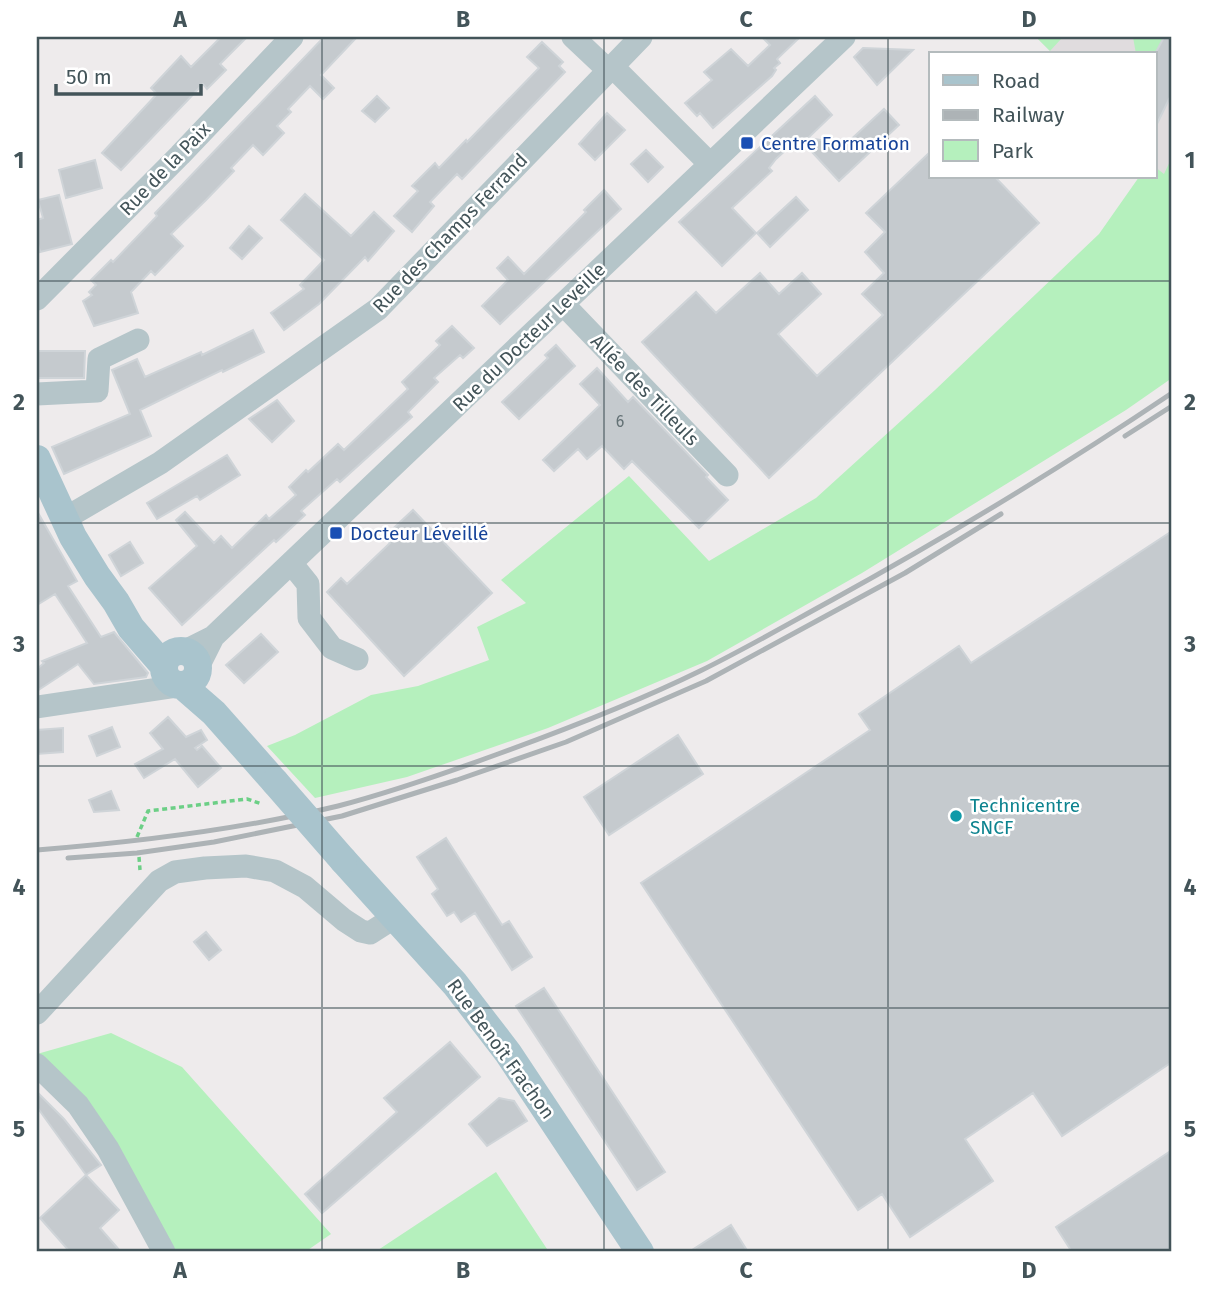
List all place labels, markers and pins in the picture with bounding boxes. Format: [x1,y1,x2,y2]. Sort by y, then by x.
place label: Centre Formation [761,132,910,155]
marker: Centre Formation [739,135,755,151]
place label: Docteur Léveillé [350,522,488,545]
marker: Docteur Léveillé [328,525,344,541]
place label: Technicentre SNCF [970,794,1080,839]
marker: Technicentre SNCF [948,808,964,824]

